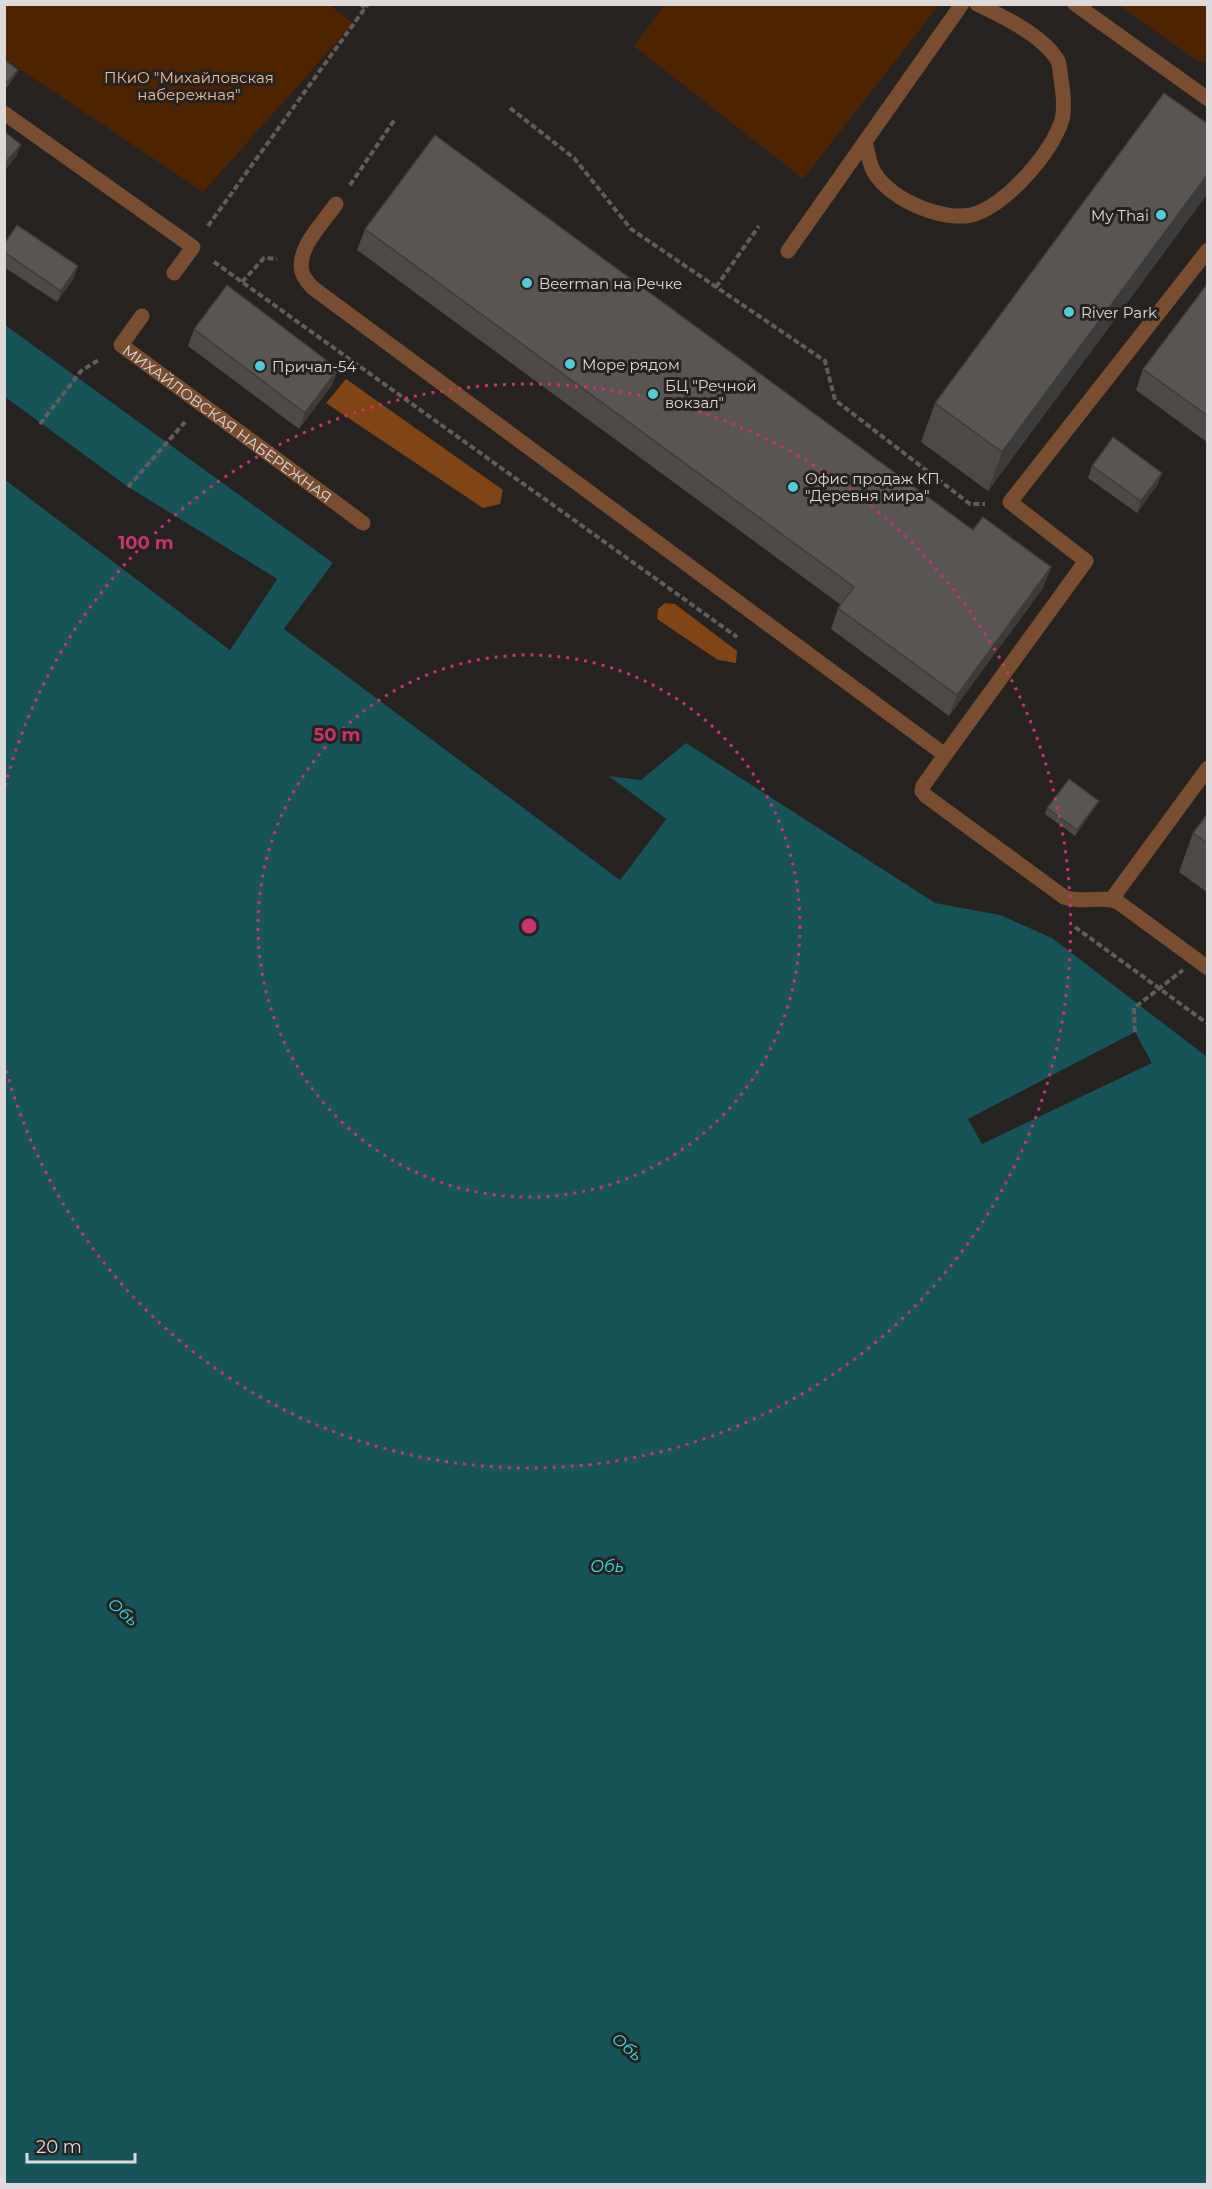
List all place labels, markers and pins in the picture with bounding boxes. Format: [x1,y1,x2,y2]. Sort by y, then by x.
place label: My Thai [1091,206,1149,225]
marker: My Thai [1154,208,1168,222]
place label: Beerman на Речке [539,274,682,293]
marker: Beerman на Речке [520,276,534,290]
place label: River Park [1081,303,1157,322]
marker: River Park [1062,305,1076,319]
place label: Море рядом [582,355,680,374]
place label: Причал-54 [272,357,356,376]
marker: Море рядом [563,357,577,371]
marker: Причал-54 [253,359,267,373]
place label: БЦ "Речной вокзал" [665,376,757,412]
marker: БЦ "Речной вокзал" [646,387,660,401]
place label: Офис продаж КП "Деревня мира" [805,469,940,505]
marker: Офис продаж КП "Деревня мира" [786,480,800,494]
centre of rings [519,916,539,936]

